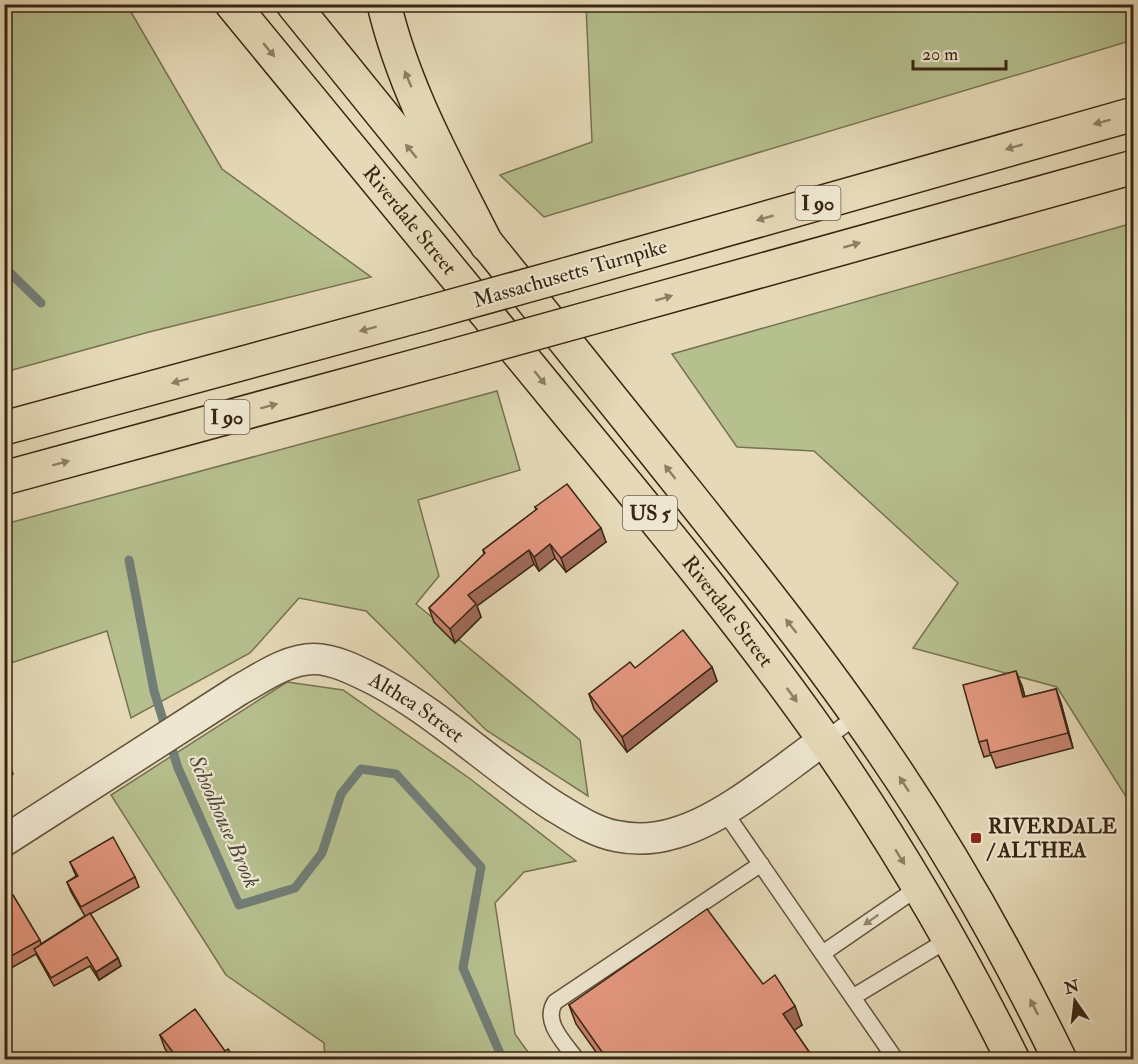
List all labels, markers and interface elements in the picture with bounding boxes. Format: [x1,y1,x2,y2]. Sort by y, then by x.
scale bar [913,33,1006,71]
one-way arrow [262,42,275,57]
text: 20 m [922,43,958,66]
one-way arrow [403,69,413,87]
one-way arrow [1092,118,1110,127]
one-way arrow [405,143,417,158]
one-way arrow [1004,143,1022,152]
street label: Riverdale Street [357,160,463,281]
road number: I 90 [796,186,840,220]
one-way arrow [756,214,774,223]
street label: Massachusetts Turnpike [470,233,671,314]
one-way arrow [843,240,861,249]
one-way arrow [655,293,673,302]
one-way arrow [359,325,377,334]
one-way arrow [533,370,546,386]
one-way arrow [171,376,189,386]
road number: I 90 [204,400,250,434]
one-way arrow [260,401,278,410]
one-way arrow [52,457,70,467]
one-way arrow [664,464,677,480]
road number: US 5 [623,496,677,530]
street label: Riverdale Street [676,550,780,673]
one-way arrow [785,618,797,633]
street label: Althea Street [363,666,469,749]
one-way arrow [786,687,798,703]
water label: Schoolhouse Brook [182,750,266,892]
one-way arrow [899,776,910,792]
place label: RIVERDALE / ALTHEA [986,813,1117,864]
marker: RIVERDALE / ALTHEA [969,831,983,845]
one-way arrow [895,849,906,865]
one-way arrow [863,914,879,926]
north arrow [1045,971,1105,1031]
text: N [1061,976,1082,999]
one-way arrow [1029,998,1039,1015]

